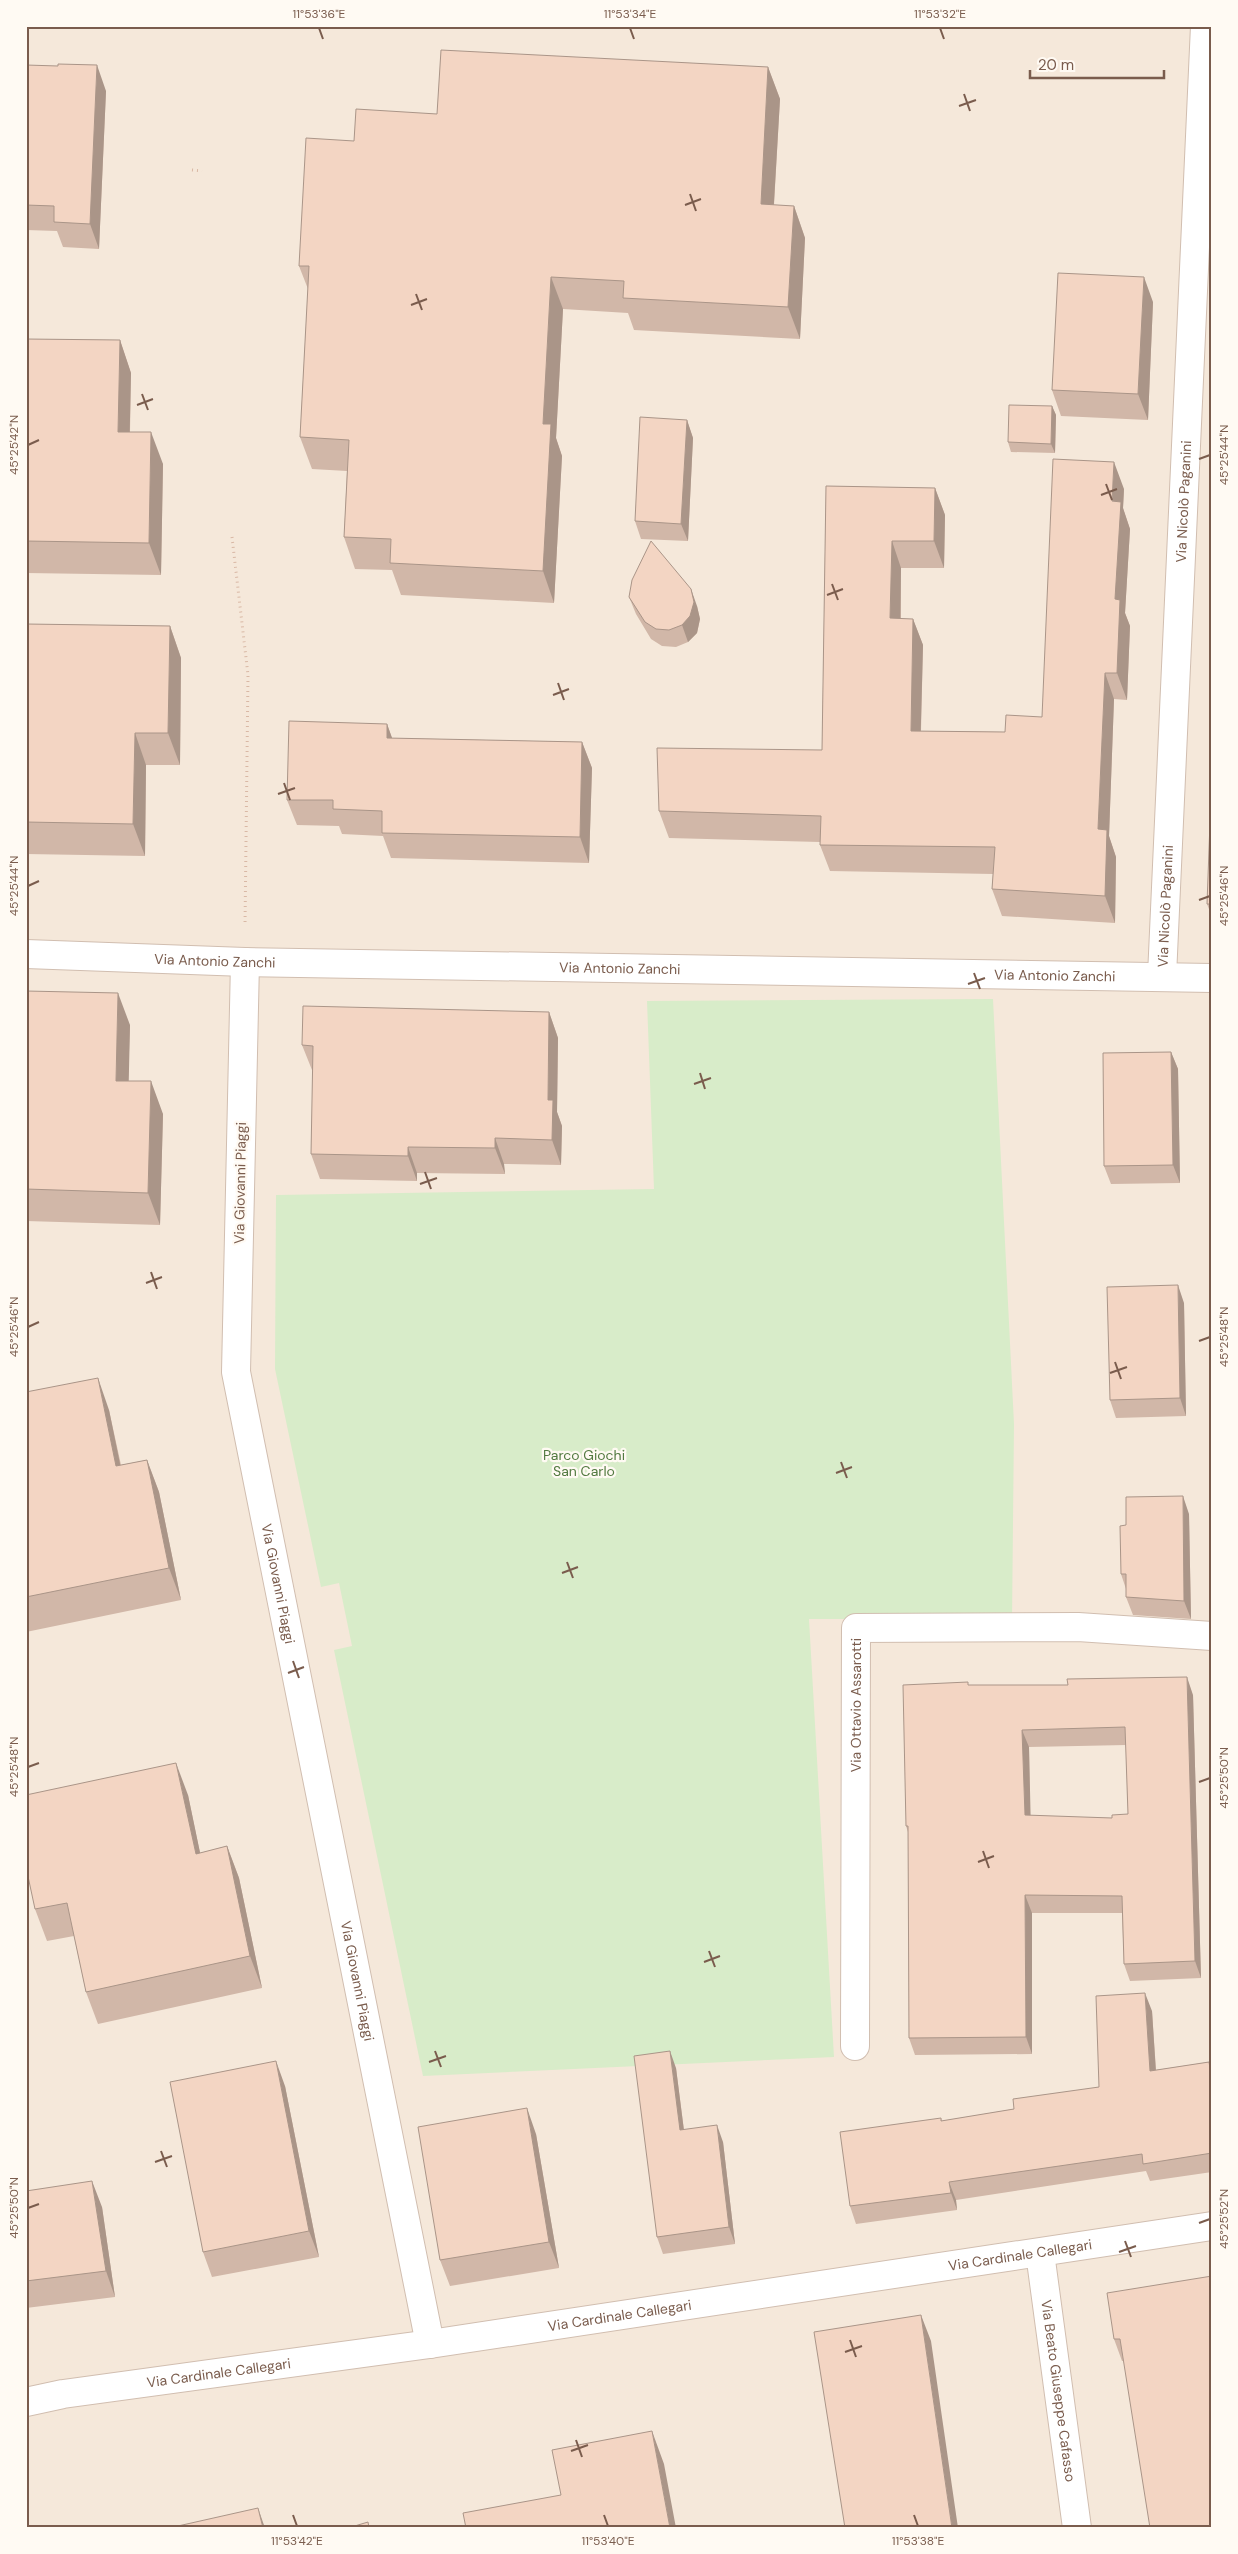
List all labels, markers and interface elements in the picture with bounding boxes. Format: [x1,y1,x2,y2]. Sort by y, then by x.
text: 11°53'36"E [293,6,346,22]
text: 11°53'34"E [604,6,657,22]
text: 11°53'32"E [914,6,966,22]
scale bar [1030,48,1164,80]
text: 20 m [1038,55,1074,75]
text: 45°25'42"N [6,415,22,475]
text: 45°25'44"N [1216,425,1232,485]
street label: Via Nicolò Paganini [1172,440,1195,563]
street label: Via Nicolò Paganini [1153,845,1177,968]
text: 45°25'44"N [6,856,22,916]
text: 45°25'46"N [1216,866,1232,926]
street label: Via Antonio Zanchi [154,950,276,972]
street label: Via Antonio Zanchi [559,958,681,978]
street label: Via Antonio Zanchi [994,965,1116,985]
street label: Via Giovanni Piaggi [230,1122,250,1244]
text: 45°25'46"N [6,1297,22,1357]
text: 45°25'48"N [1216,1307,1232,1367]
park label: Parco Giochi San Carlo [543,1446,625,1480]
street label: Via Giovanni Piaggi [257,1522,299,1645]
street label: Via Ottavio Assarotti [847,1638,865,1772]
text: 45°25'48"N [6,1737,22,1797]
text: 45°25'50"N [1216,1747,1232,1809]
street label: Via Giovanni Piaggi [337,1919,378,2042]
text: 45°25'50"N [6,2177,22,2239]
text: 45°25'52"N [1216,2189,1232,2249]
street label: Via Cardinale Callegari [947,2235,1093,2275]
street label: Via Cardinale Callegari [546,2296,693,2335]
street label: Via Beato Giuseppe Cafasso [1037,2299,1080,2483]
street label: Via Cardinale Callegari [146,2354,292,2392]
text: 11°53'42"E [271,2533,323,2549]
text: 11°53'40"E [581,2533,635,2549]
text: 11°53'38"E [892,2533,945,2549]

